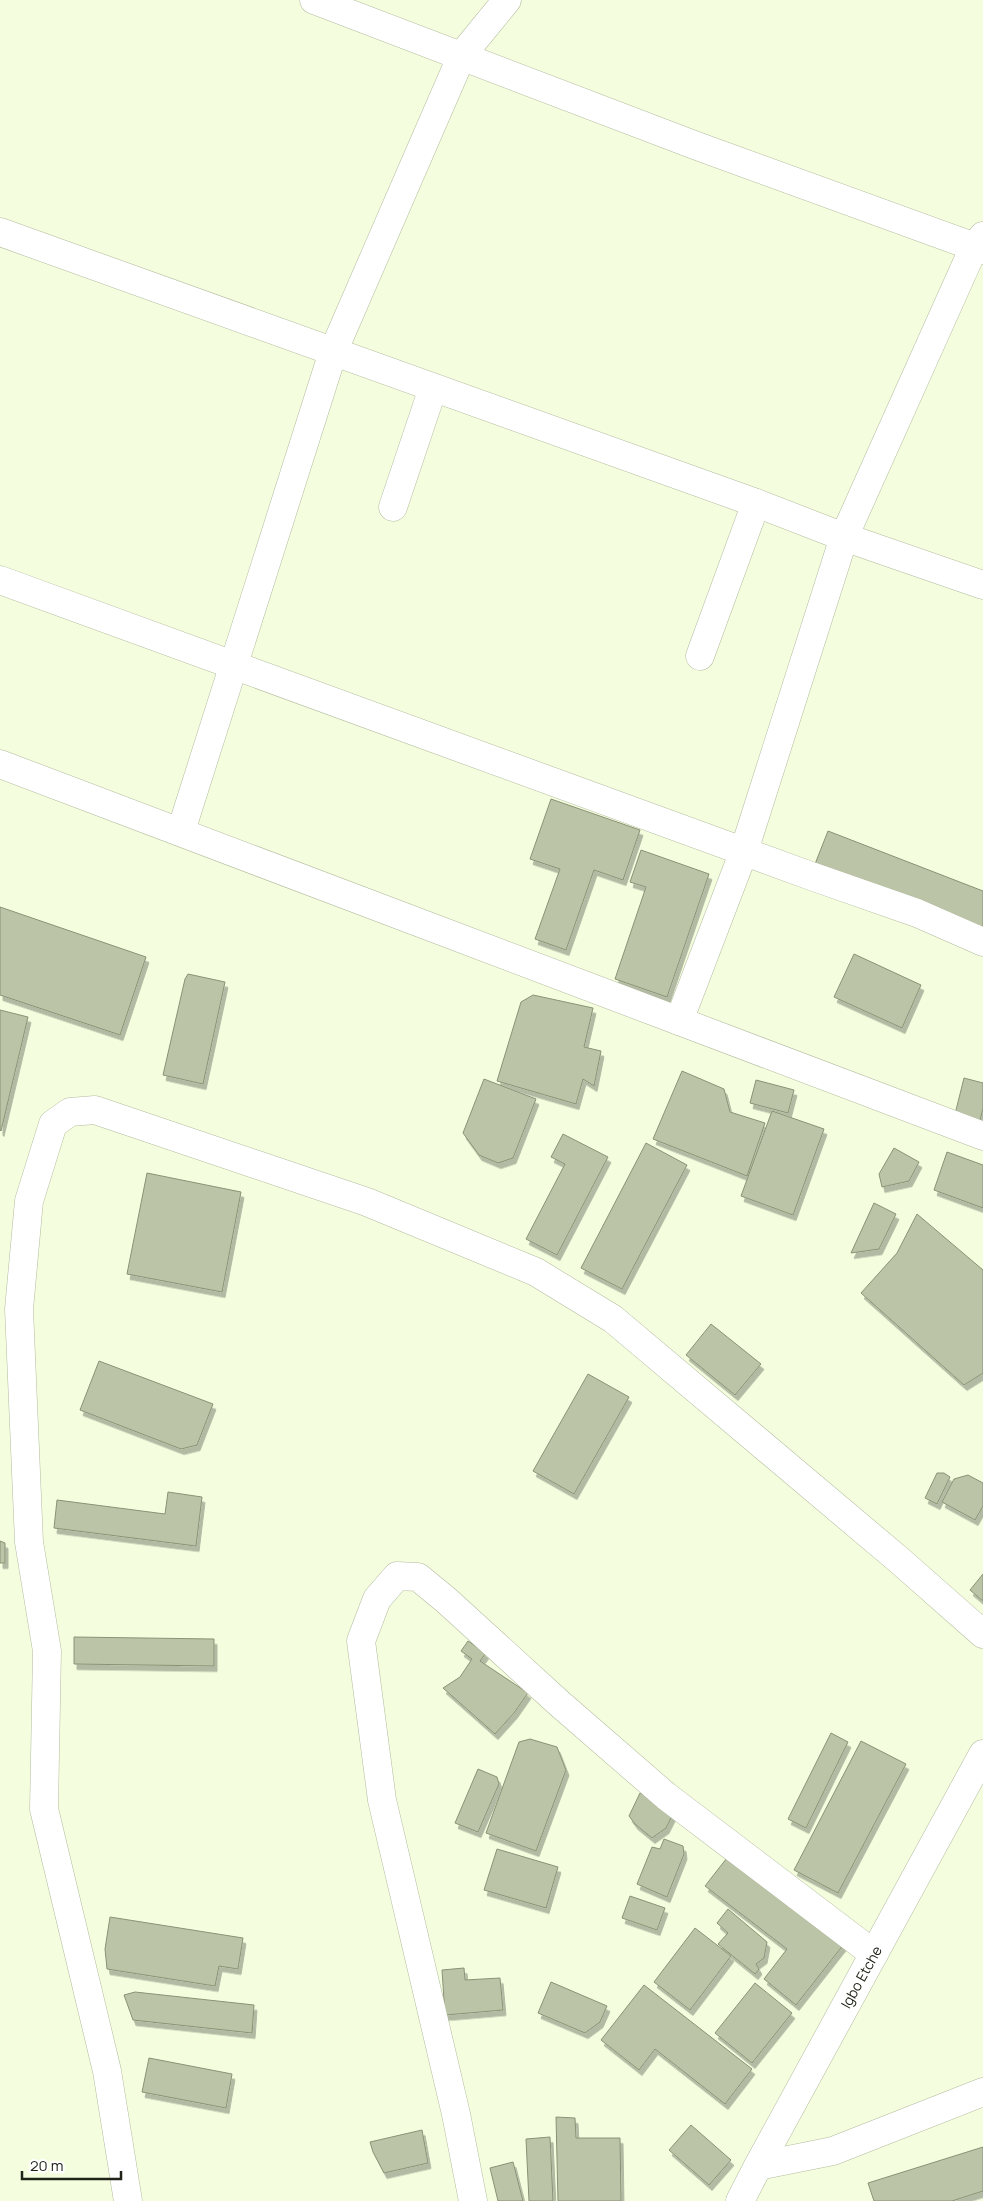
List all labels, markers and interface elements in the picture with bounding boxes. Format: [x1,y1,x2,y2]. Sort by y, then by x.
street label: Igbo Etche [836,1942,886,2012]
scale bar [22,2148,121,2180]
text: 20 m [30,2155,63,2176]

